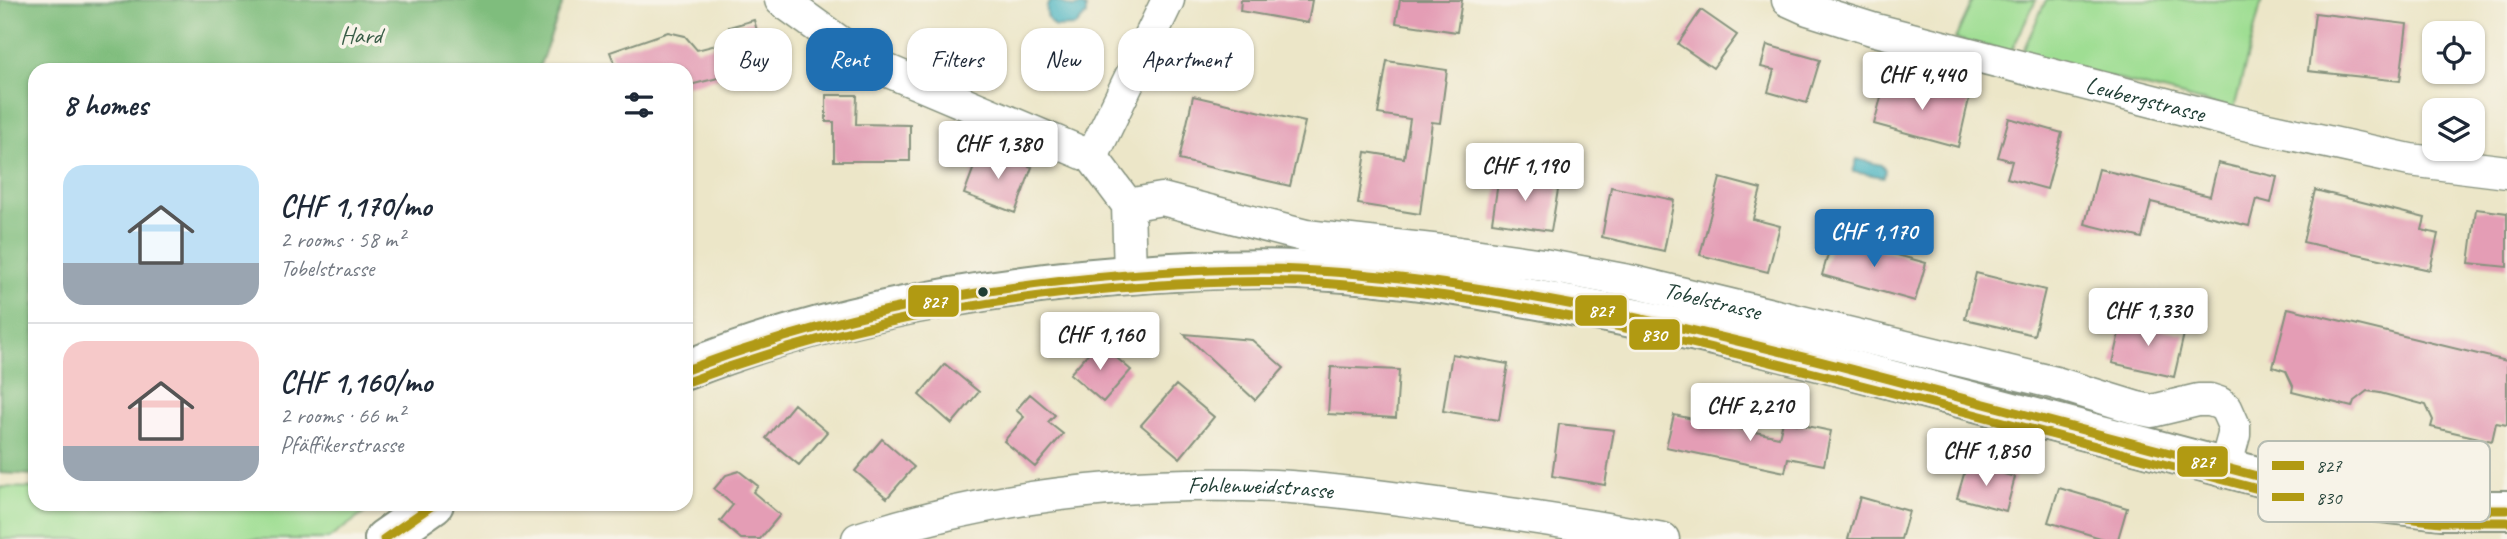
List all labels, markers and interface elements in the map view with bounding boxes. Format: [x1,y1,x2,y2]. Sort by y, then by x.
park label: Hard [340,20,386,50]
map controls [2422,21,2485,161]
button: locate [2422,21,2485,84]
chip: Buy [714,28,792,91]
chip: Rent [806,28,893,91]
chip: Filters [907,28,1007,91]
chip: New [1021,28,1104,91]
chip: Apartment [1118,28,1254,91]
pin: CHF 4,440 [1842,52,2002,112]
text: CHF 4,440 [1879,60,1965,89]
street label: Leubergstrasse [2082,69,2210,129]
text: 8 homes [63,86,148,124]
icon: filters [620,86,658,124]
button: layers [2422,98,2485,161]
pin: CHF 1,380 [918,122,1078,181]
text: CHF 1,380 [955,129,1041,158]
pin: CHF 1,190 [1445,144,1605,203]
text: CHF 1,190 [1482,151,1568,180]
text: CHF 1,170/mo [280,187,431,225]
icon: home [119,193,203,277]
pin: CHF 1,170 [1794,210,1954,269]
text: CHF 1,170 [1831,217,1917,246]
text: 2 rooms · 58 m² [280,225,404,254]
text: Tobelstrasse [280,254,374,283]
street label: Tobelstrasse [1661,275,1766,327]
line badge: 827 [907,284,960,318]
unlabelled marker [976,285,990,299]
pin: CHF 1,330 [2068,288,2228,348]
text: 827 [921,290,949,314]
line badge: 827 [1574,294,1628,327]
text: CHF 1,330 [2105,296,2191,325]
text: 827 [1588,299,1616,323]
pin: CHF 1,160 [1020,312,1180,372]
line badge: 830 [1628,318,1681,351]
text: CHF 1,160 [1056,320,1144,349]
text: 830 [1641,323,1669,347]
text: CHF 1,160/mo [280,363,432,401]
icon: home [119,369,203,453]
pin: CHF 2,210 [1670,384,1830,443]
text: CHF 2,210 [1707,391,1793,420]
text: 2 rooms · 66 m² [280,401,404,430]
pin: CHF 1,850 [1906,428,2066,488]
text: Pfäffikerstrasse [280,430,403,459]
text: CHF 1,850 [1943,436,2029,465]
legend [2258,441,2490,522]
line badge: 827 [2176,445,2229,478]
text: 827 [2189,450,2217,474]
text: 827 [2316,454,2343,478]
street label: Fohlenweidstrasse [1187,470,1337,506]
text: 830 [2316,486,2343,510]

